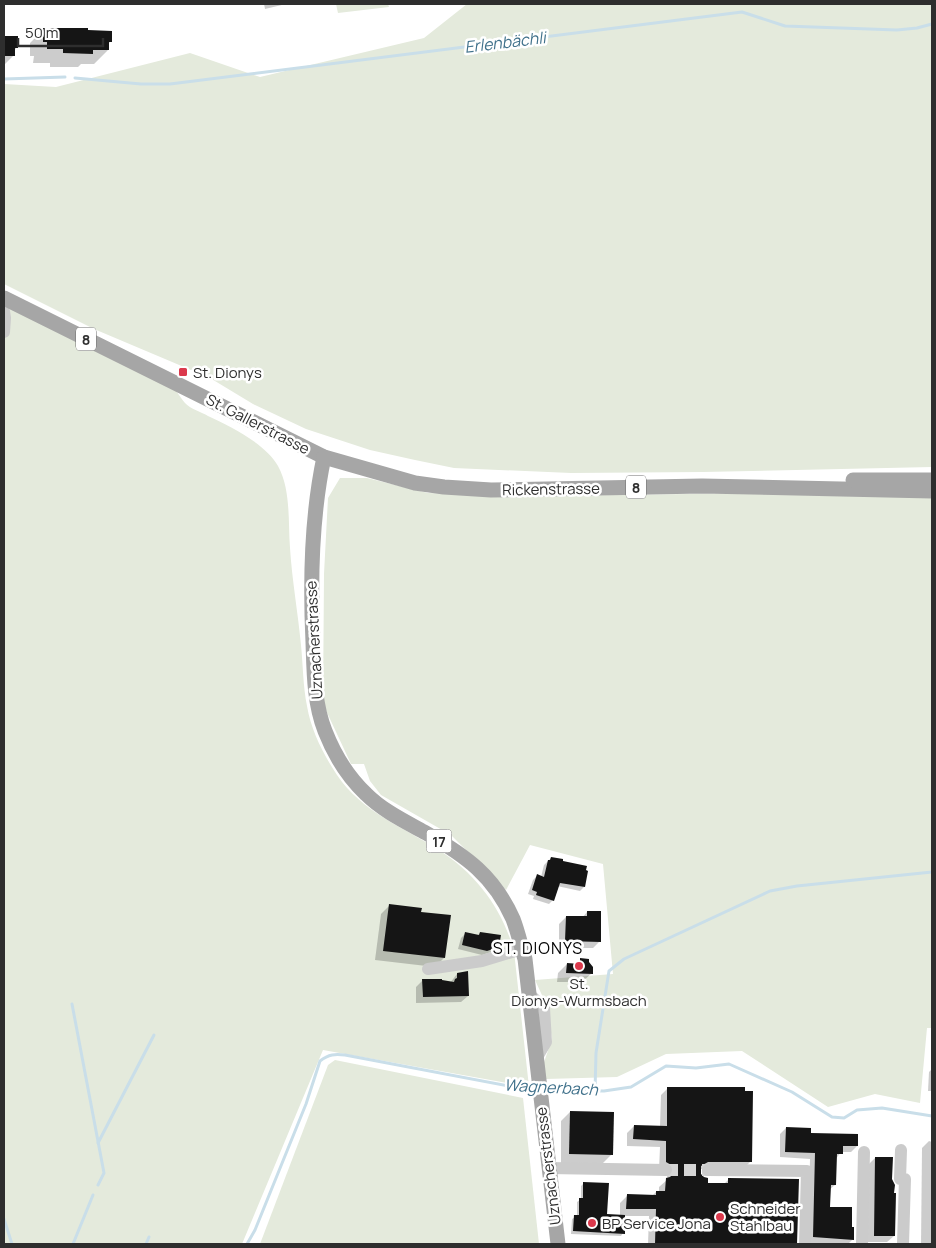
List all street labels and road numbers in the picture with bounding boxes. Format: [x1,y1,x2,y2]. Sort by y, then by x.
road number: 8 [76,328,96,350]
street label: St. Gallerstrasse [203,389,314,459]
road number: 8 [626,476,646,498]
street label: Rickenstrasse [502,478,600,500]
street label: Uznacherstrasse [300,580,328,700]
road number: 17 [426,829,452,852]
street label: Uznacherstrasse [530,1106,566,1226]

